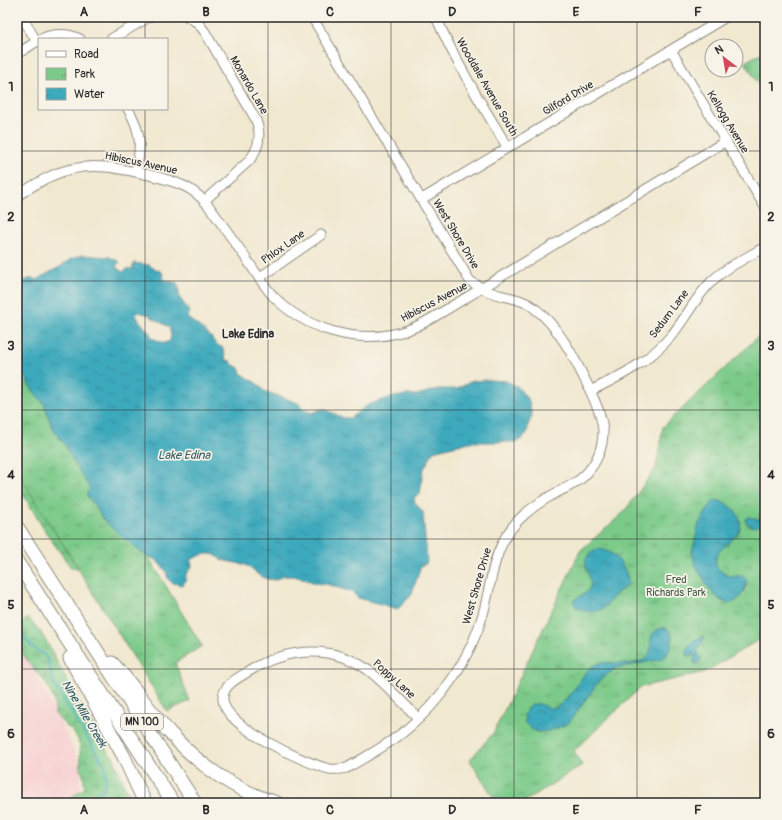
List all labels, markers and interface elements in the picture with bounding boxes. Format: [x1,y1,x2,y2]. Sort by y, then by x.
text: A [80,4,89,20]
text: B [202,4,210,20]
text: C [326,4,334,20]
text: D [448,4,456,20]
text: E [573,4,580,20]
text: F [694,4,702,20]
street label: Wooddale Avenue South [454,36,520,138]
legend [38,38,168,110]
north arrow [704,38,744,78]
text: N [713,42,726,57]
text: Road [74,47,99,62]
street label: Monardo Lane [227,54,271,117]
text: Park [74,67,95,82]
street label: Gilford Drive [540,78,596,118]
text: 1 [8,79,14,95]
text: 1 [768,79,774,95]
text: Water [74,87,105,102]
street label: Kellogg Avenue [704,88,752,156]
street label: Hibiscus Avenue [104,149,179,177]
street label: West Shore Drive [430,197,482,272]
text: 2 [7,209,15,225]
text: 2 [767,209,775,225]
street label: Phlox Lane [259,227,308,267]
street label: Hibiscus Avenue [399,279,470,325]
street label: Sedum Lane [647,287,692,341]
district label: Lake Edina [222,327,275,342]
text: 3 [7,338,15,354]
text: 3 [767,338,775,354]
water label: Lake Edina [158,448,212,463]
text: 4 [7,467,15,483]
text: 4 [767,467,775,483]
street label: West Shore Drive [460,546,494,626]
park label: Fred Richards Park [646,573,706,599]
text: 5 [7,597,15,613]
text: 5 [767,597,775,613]
street label: Poppy Lane [370,657,418,702]
water label: Nine Mile Creek [58,678,110,751]
road number: MN 100 [121,714,163,730]
text: 6 [7,726,15,742]
text: 6 [767,726,775,742]
text: A [80,802,89,818]
text: B [202,802,210,818]
text: C [326,802,334,818]
text: D [448,802,456,818]
text: E [573,802,580,818]
text: F [694,802,702,818]

